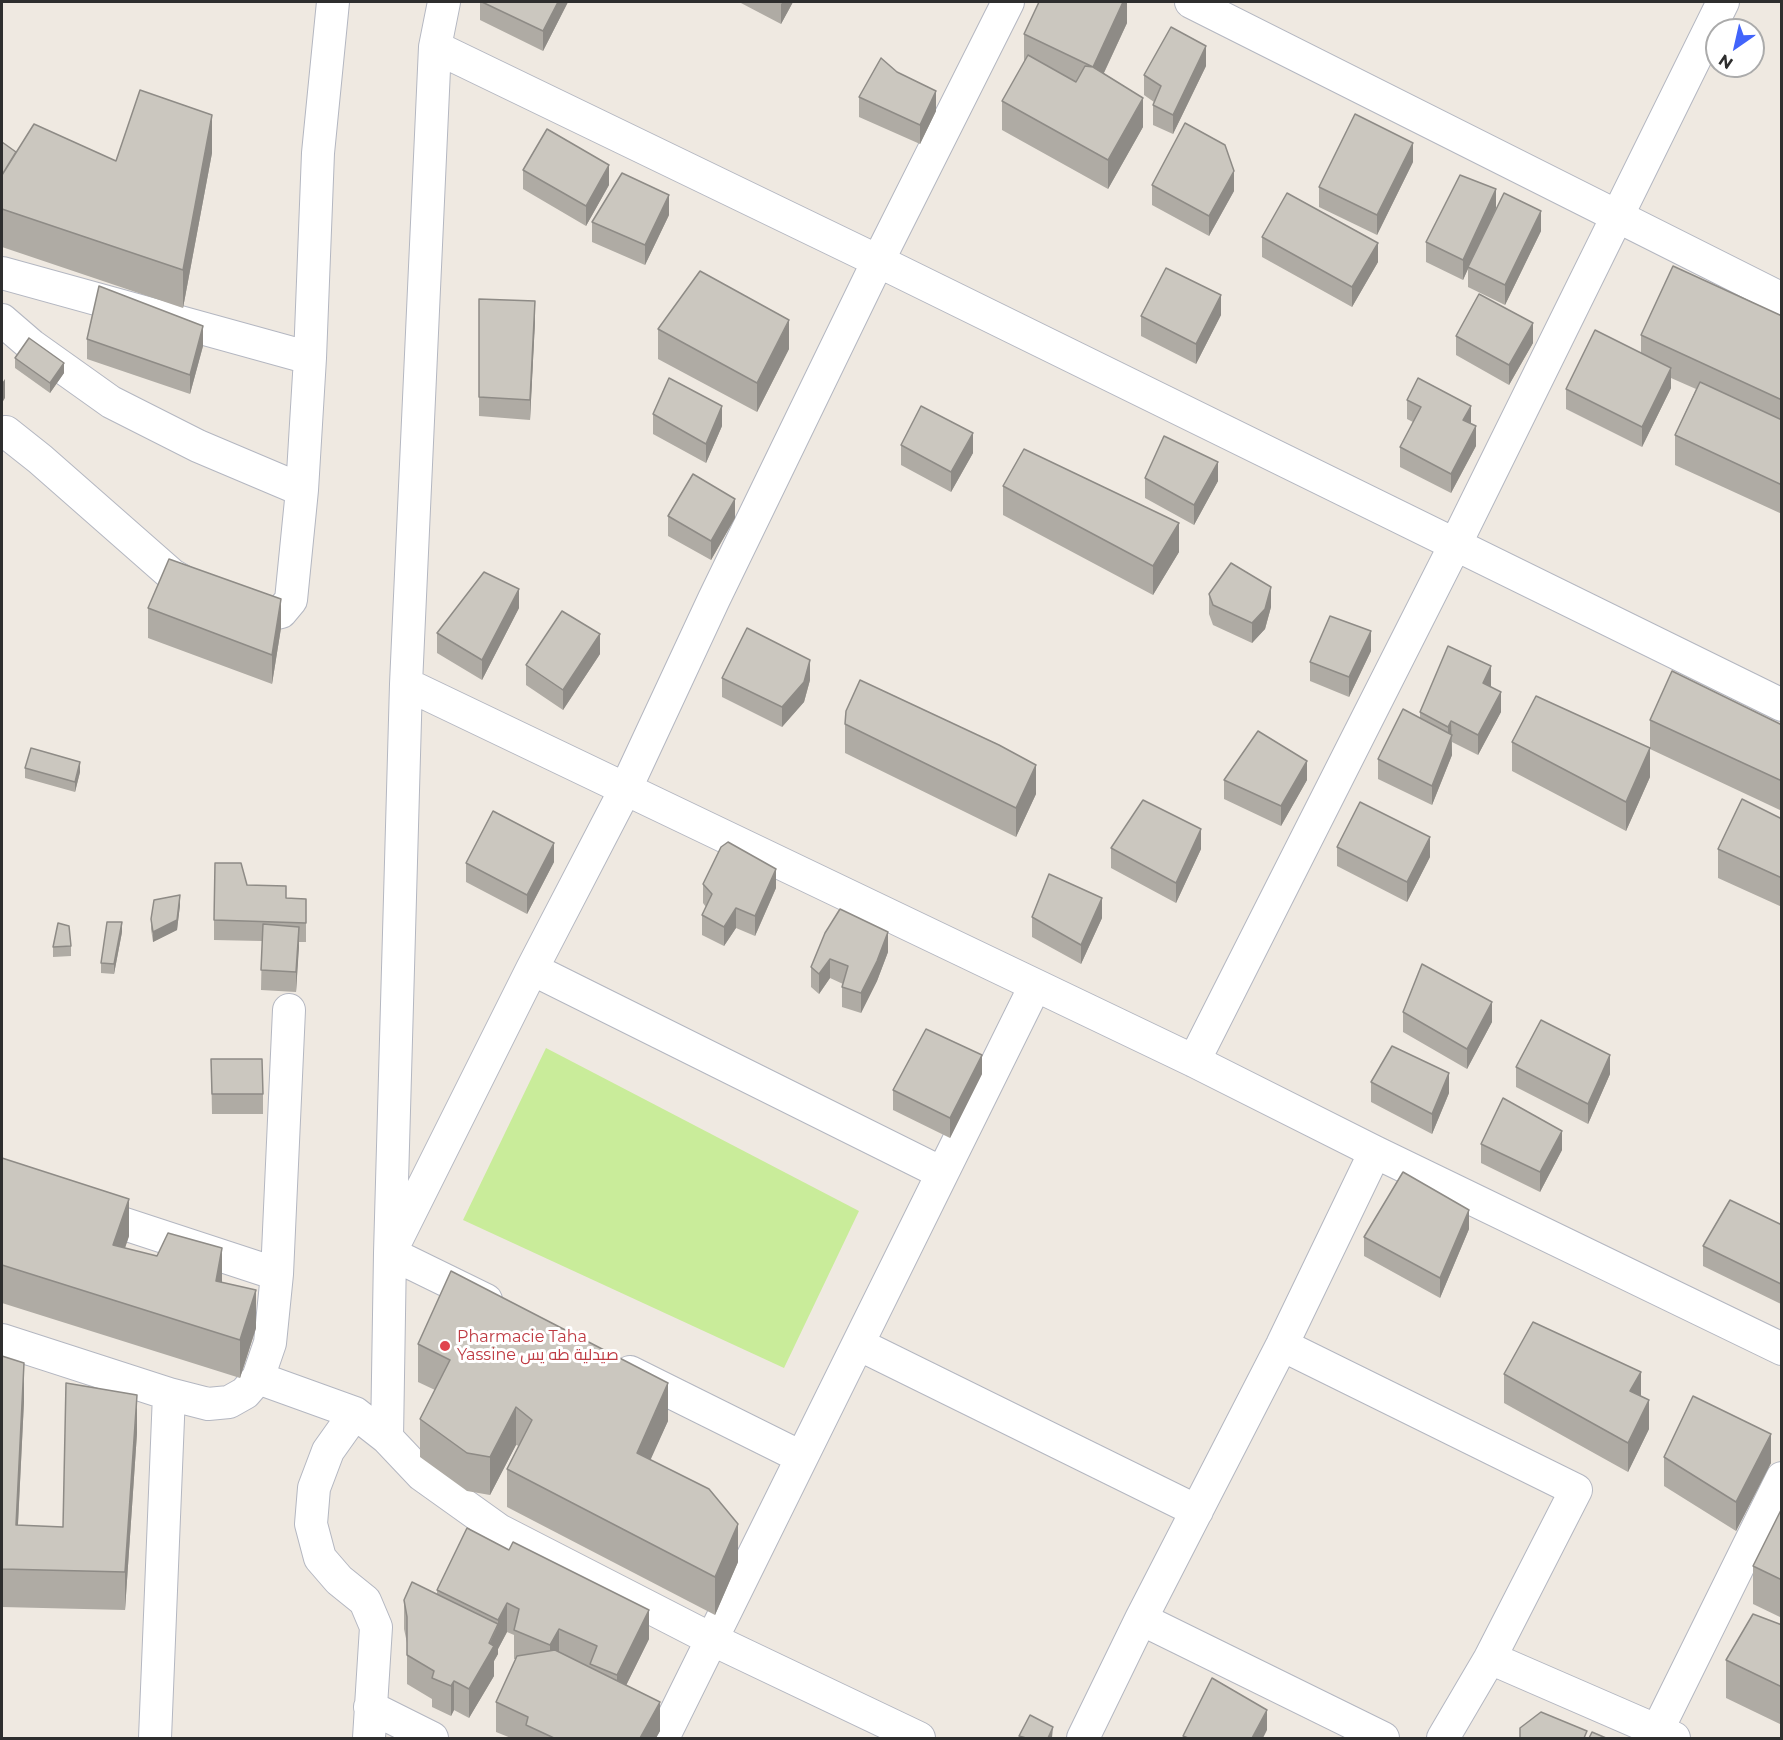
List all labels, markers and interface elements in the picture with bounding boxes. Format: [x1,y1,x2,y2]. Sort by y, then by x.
north arrow [1705,18,1765,78]
text: N [1715,50,1736,73]
place label: Pharmacie Taha Yassine صيدلية طه يس [457,1327,619,1365]
marker: Pharmacie Taha Yassine صيدلية طه يس [438,1339,452,1353]

